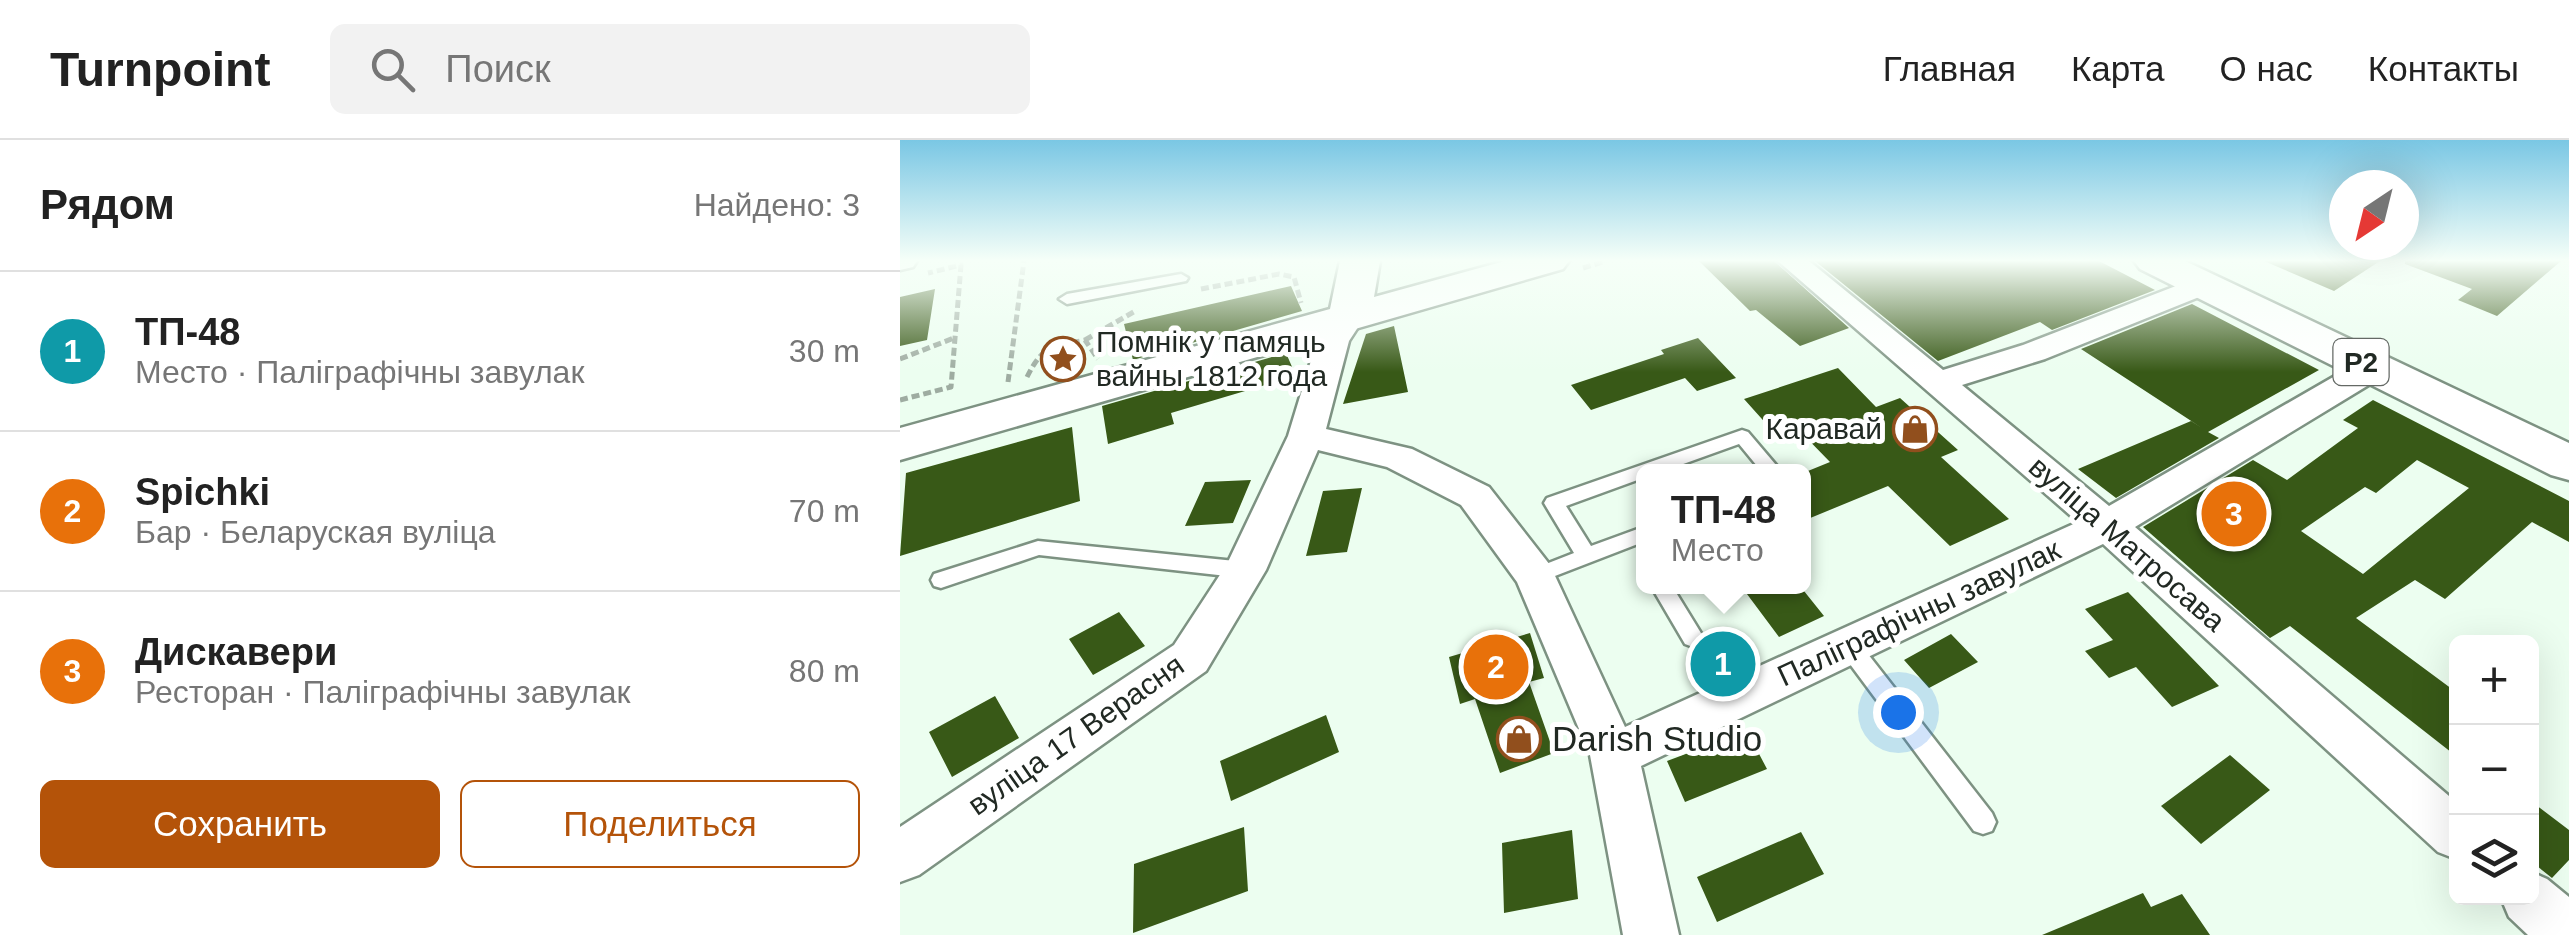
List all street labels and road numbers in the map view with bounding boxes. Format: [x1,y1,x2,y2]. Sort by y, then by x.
road number: Р2 [2334,339,2388,385]
street label: вуліца Матросава [2023,450,2232,638]
street label: Паліграфічны завулак [1772,532,2066,692]
street label: вуліца 17 Верасня [962,648,1190,821]

